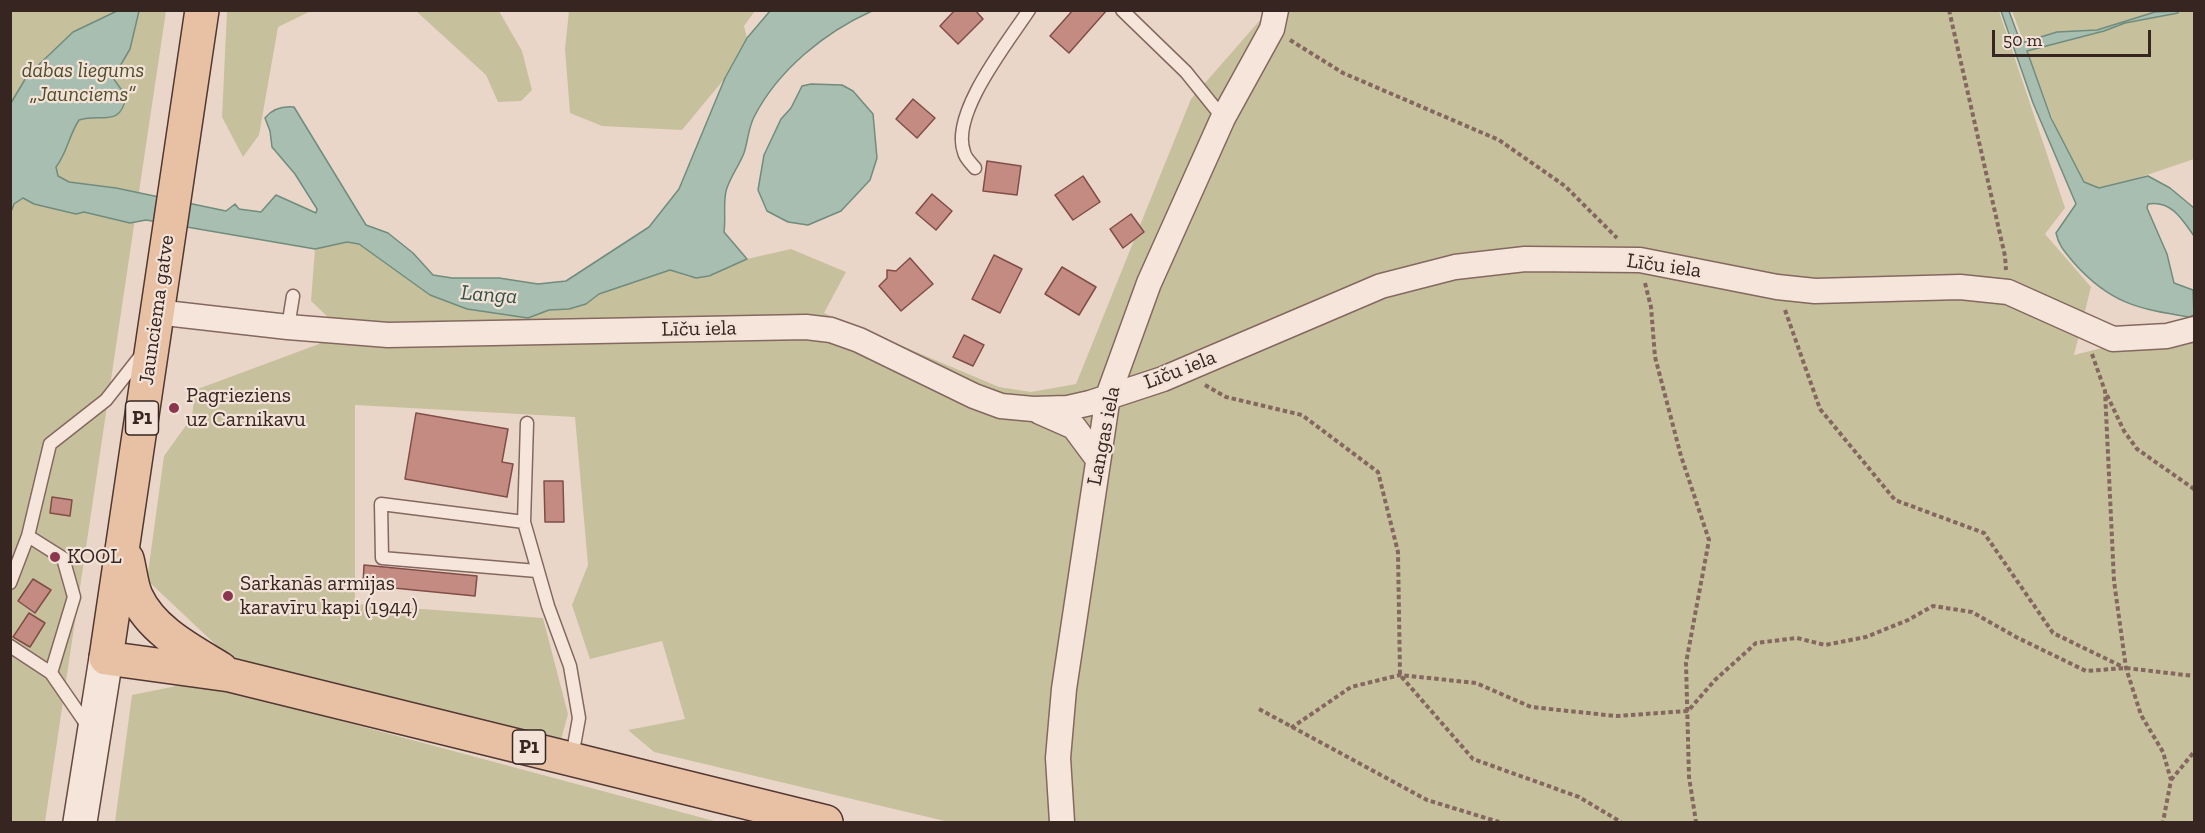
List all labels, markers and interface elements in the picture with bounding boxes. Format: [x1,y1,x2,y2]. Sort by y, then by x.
scale bar [1995,18,2154,56]
text: 50 m [2003,29,2042,51]
park label: dabas liegums „Jaunciems” [22,58,144,108]
street label: Jaunciema gatve [134,233,180,387]
street label: Līču iela [1625,248,1703,284]
water label: Langa [460,280,518,310]
street label: Līču iela [661,316,737,342]
street label: Līču iela [1140,345,1220,395]
place label: Pagrieziens uz Carnikavu [186,383,306,433]
street label: Langas iela [1082,384,1126,488]
road number: P1 [126,401,158,435]
marker: Pagrieziens uz Carnikavu [167,401,181,415]
place label: KOOL [67,544,122,570]
marker: KOOL [48,550,62,564]
place label: Sarkanās armijas karavīru kapi (1944) [240,571,418,621]
marker: Sarkanās armijas karavīru kapi (1944) [221,589,235,603]
road number: P1 [512,730,546,764]

